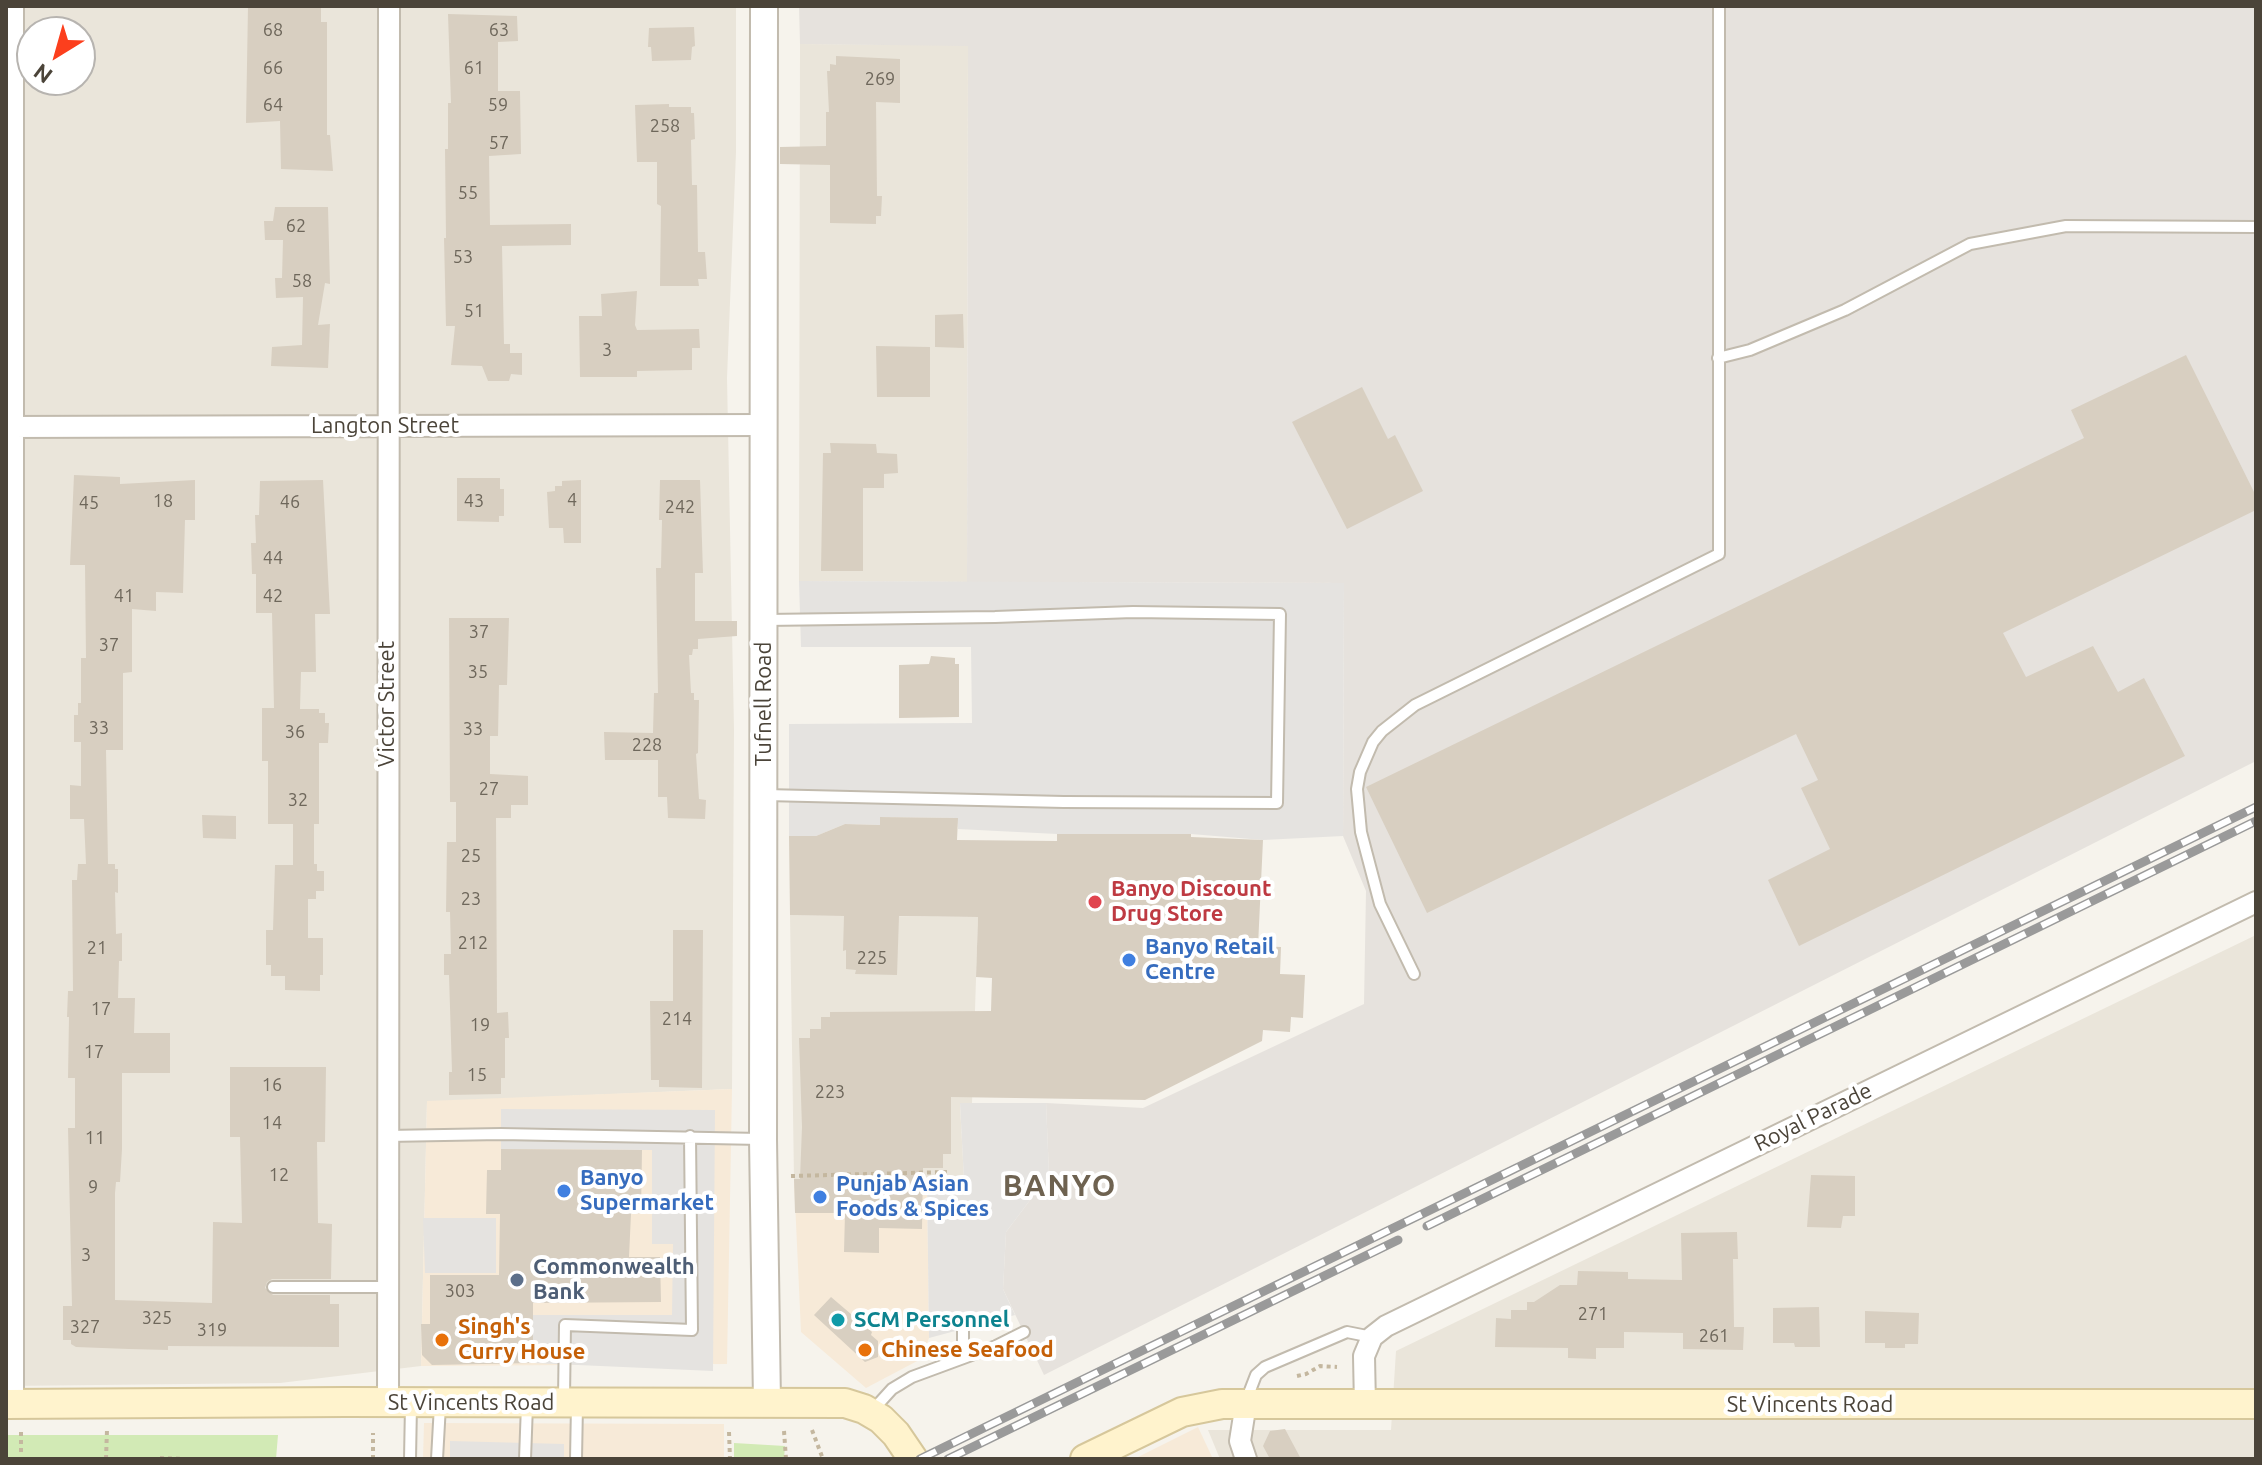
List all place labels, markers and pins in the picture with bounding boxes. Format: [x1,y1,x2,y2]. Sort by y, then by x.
place label: Banyo Discount Drug Store [1111,876,1271,928]
marker: Banyo Discount Drug Store [1086,893,1104,911]
place label: Banyo Retail Centre [1145,934,1275,986]
marker: Banyo Retail Centre [1120,951,1138,969]
place label: Banyo Supermarket [580,1165,714,1216]
place label: Punjab Asian Foods & Spices [836,1171,989,1222]
marker: Banyo Supermarket [555,1182,573,1200]
marker: Punjab Asian Foods & Spices [811,1188,829,1206]
place label: Commonwealth Bank [533,1254,695,1306]
marker: Commonwealth Bank [508,1271,526,1289]
place label: SCM Personnel [854,1307,1009,1333]
marker: SCM Personnel [829,1311,847,1329]
place label: Singh's Curry House [458,1314,585,1366]
marker: Singh's Curry House [433,1331,451,1349]
place label: Chinese Seafood [881,1337,1054,1363]
marker: Chinese Seafood [856,1341,874,1359]

